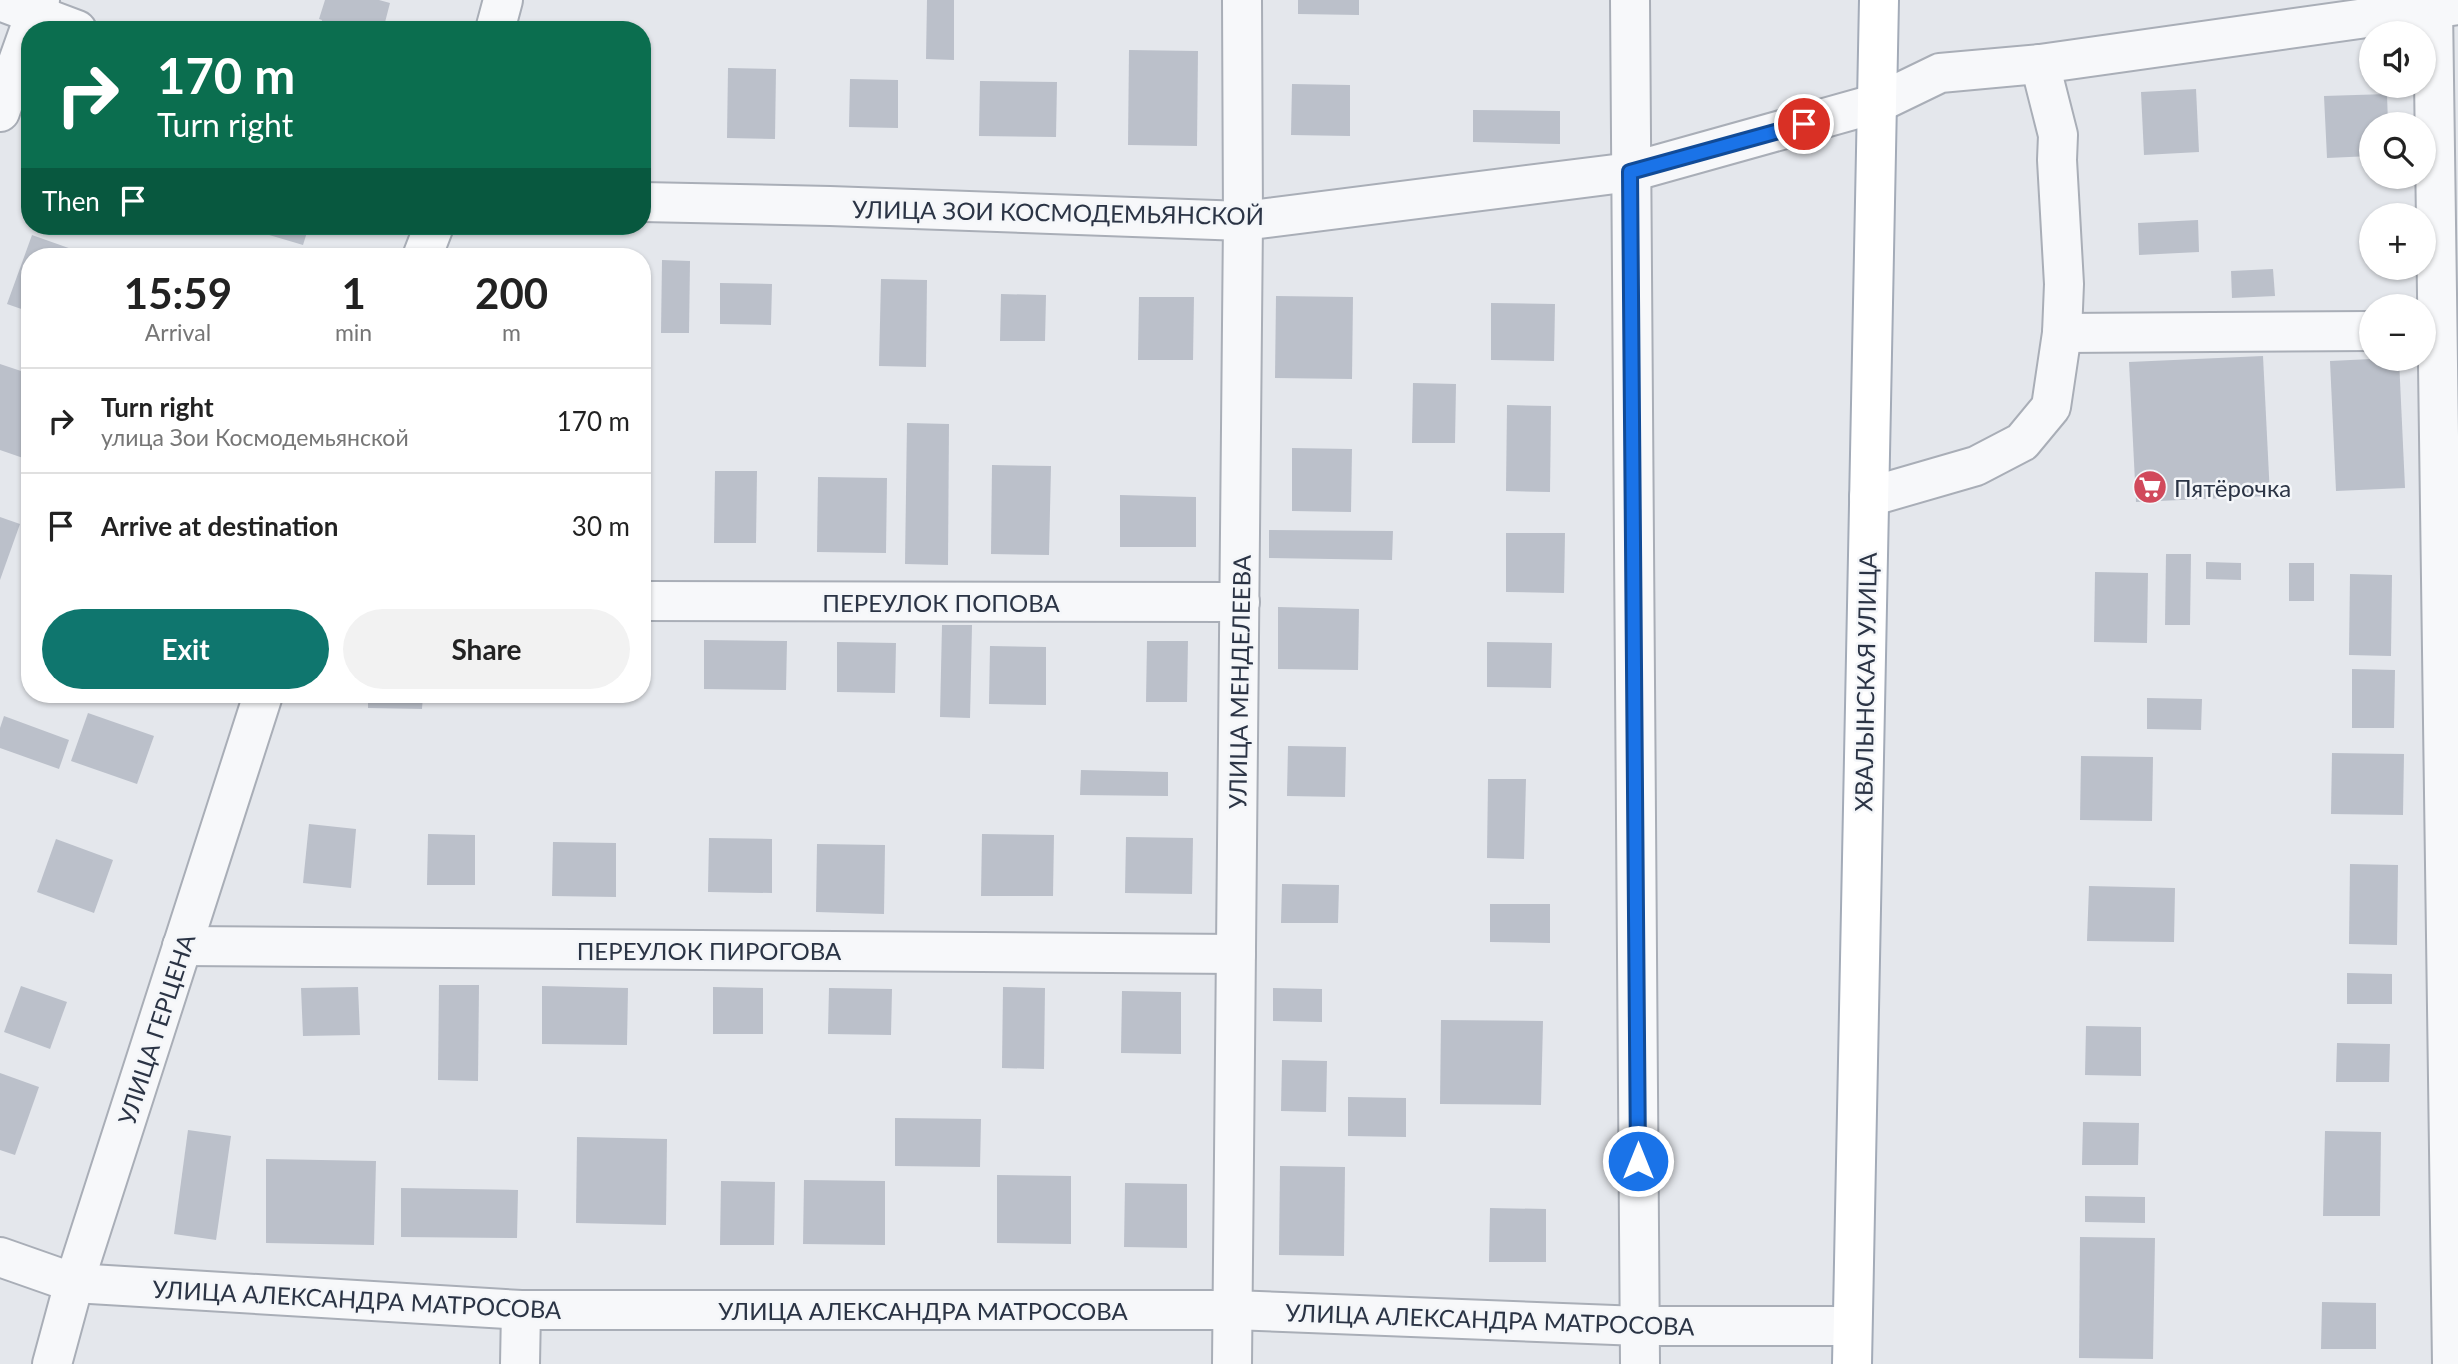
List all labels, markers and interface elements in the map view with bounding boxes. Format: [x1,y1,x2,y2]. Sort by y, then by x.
map controls [2359,21,2436,371]
button: sound [2359,21,2436,98]
text: 170 m [157,46,295,104]
icon: right [42,49,133,140]
pin [1774,94,1834,154]
text: Turn right [157,105,293,144]
icon: arrive [1785,105,1823,143]
button: search [2359,112,2436,189]
icon: arrive [114,182,152,220]
text: Then [42,185,100,217]
street label: УЛИЦА ЗОИ КОСМОДЕМЬЯНСКОЙ [852,194,1264,230]
button: + [2359,203,2436,280]
text: 15:59 [124,268,232,318]
text: 1 [341,268,366,318]
text: 200 [475,268,548,318]
button: − [2359,294,2436,371]
text: Arrival [145,318,211,346]
text: min [335,318,372,346]
text: m [502,318,521,346]
text: Turn right [101,391,214,423]
icon: right [42,402,80,440]
text: 170 m [557,405,630,437]
text: улица Зои Космодемьянской [101,423,409,451]
supermarket icon: Пятёрочка [2131,468,2169,506]
place label: Пятёрочка [2174,473,2291,502]
icon: arrive [42,507,80,545]
text: Arrive at destination [101,510,338,542]
text: 30 m [572,510,630,542]
street label: ХВАЛЫНСКАЯ УЛИЦА [1848,551,1882,812]
street label: УЛИЦА МЕНДЕЛЕЕВА [1222,554,1256,809]
street label: ПЕРЕУЛОК ПОПОВА [822,588,1060,617]
button: Exit [42,609,329,689]
button: Share [343,609,630,689]
street label: УЛИЦА ГЕРЦЕНА [112,929,201,1128]
street label: ПЕРЕУЛОК ПИРОГОВА [577,936,842,965]
position arrow [1601,1124,1675,1198]
street label: УЛИЦА АЛЕКСАНДРА МАТРОСОВА [152,1274,563,1324]
street label: УЛИЦА АЛЕКСАНДРА МАТРОСОВА [718,1296,1129,1325]
street label: УЛИЦА АЛЕКСАНДРА МАТРОСОВА [1285,1297,1696,1341]

